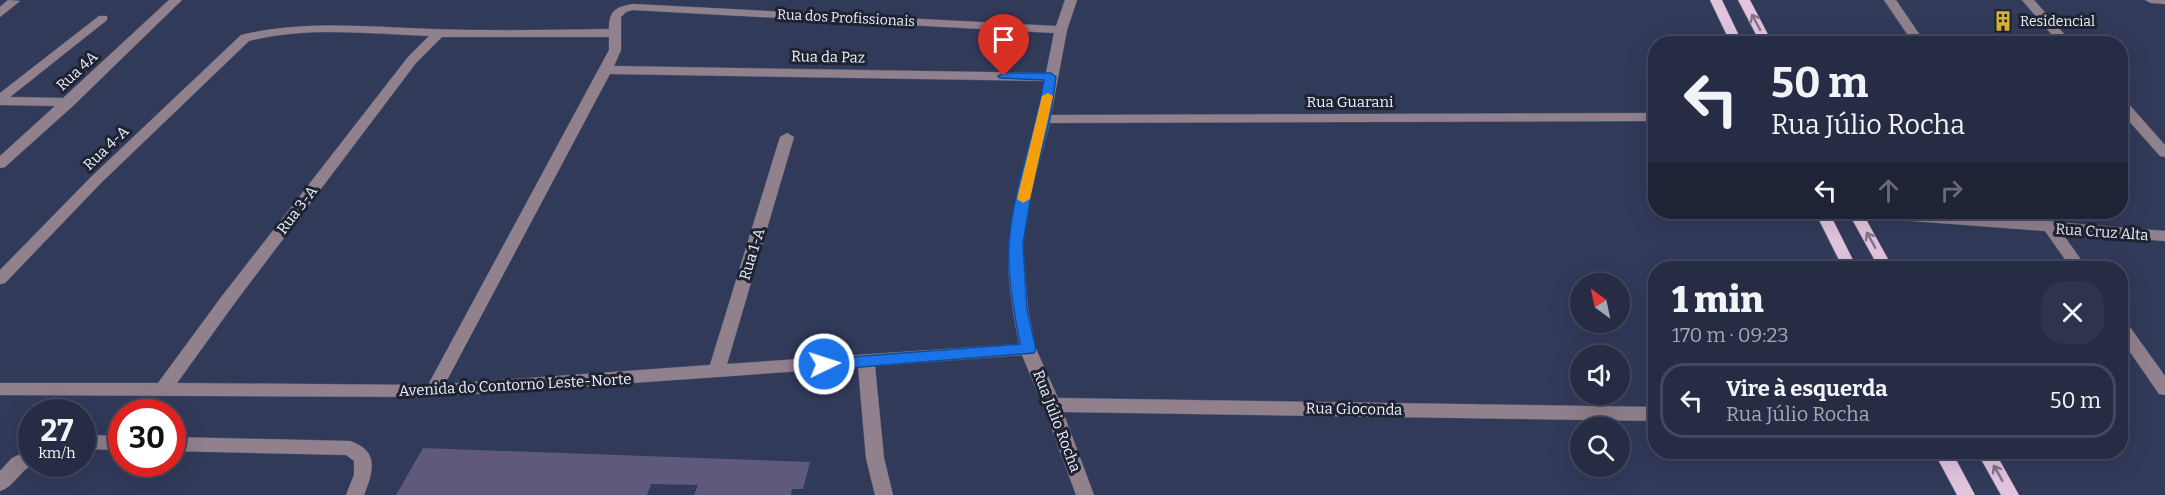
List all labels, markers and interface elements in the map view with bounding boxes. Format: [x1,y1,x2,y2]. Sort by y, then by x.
street label: Rua dos Profissionais [777,6,915,30]
building icon: Residencial [1991,9,2015,33]
one-way arrow [1749,13,1761,31]
place label: Residencial [2020,13,2095,30]
pin [978,14,1029,76]
icon: arrive [987,23,1020,56]
street label: Rua 4A [53,47,102,94]
street label: Rua da Paz [791,47,865,67]
text: 50 m [1771,58,1868,108]
icon: left [1672,60,1750,138]
street label: Rua Guarani [1307,93,1394,111]
text: Rua Júlio Rocha [1771,109,1965,141]
street label: Rua 4-A [80,122,133,174]
icon: left [1809,174,1842,207]
icon: ahead [1872,174,1905,207]
icon: right [1935,174,1968,207]
street label: Rua 3-A [273,182,321,238]
street label: Rua Cruz Alta [2055,220,2149,244]
street label: Rua 1-A [736,226,769,282]
one-way arrow [1865,232,1877,249]
north arrow [1570,273,1630,333]
map controls [1570,273,1630,477]
text: 1 min [1672,278,1764,322]
button: close [2041,281,2104,344]
text: 170 m · 09:23 [1672,323,1789,347]
position arrow [792,332,856,396]
button: sound [1570,345,1630,405]
street label: Rua Júlio Rocha [1029,367,1085,475]
street label: Avenida do Contorno Leste-Norte [398,370,632,400]
text: Vire à esquerda [1726,375,1887,402]
icon: left [1675,384,1708,417]
text: 50 m [2050,387,2101,414]
speed limit sign: 30 [108,399,186,477]
street label: Rua Gioconda [1305,399,1403,419]
text: Rua Júlio Rocha [1726,402,1870,426]
text: 27 [41,413,73,449]
button: search [1570,417,1630,477]
text: km/h [38,444,76,462]
one-way arrow [1992,465,2004,482]

